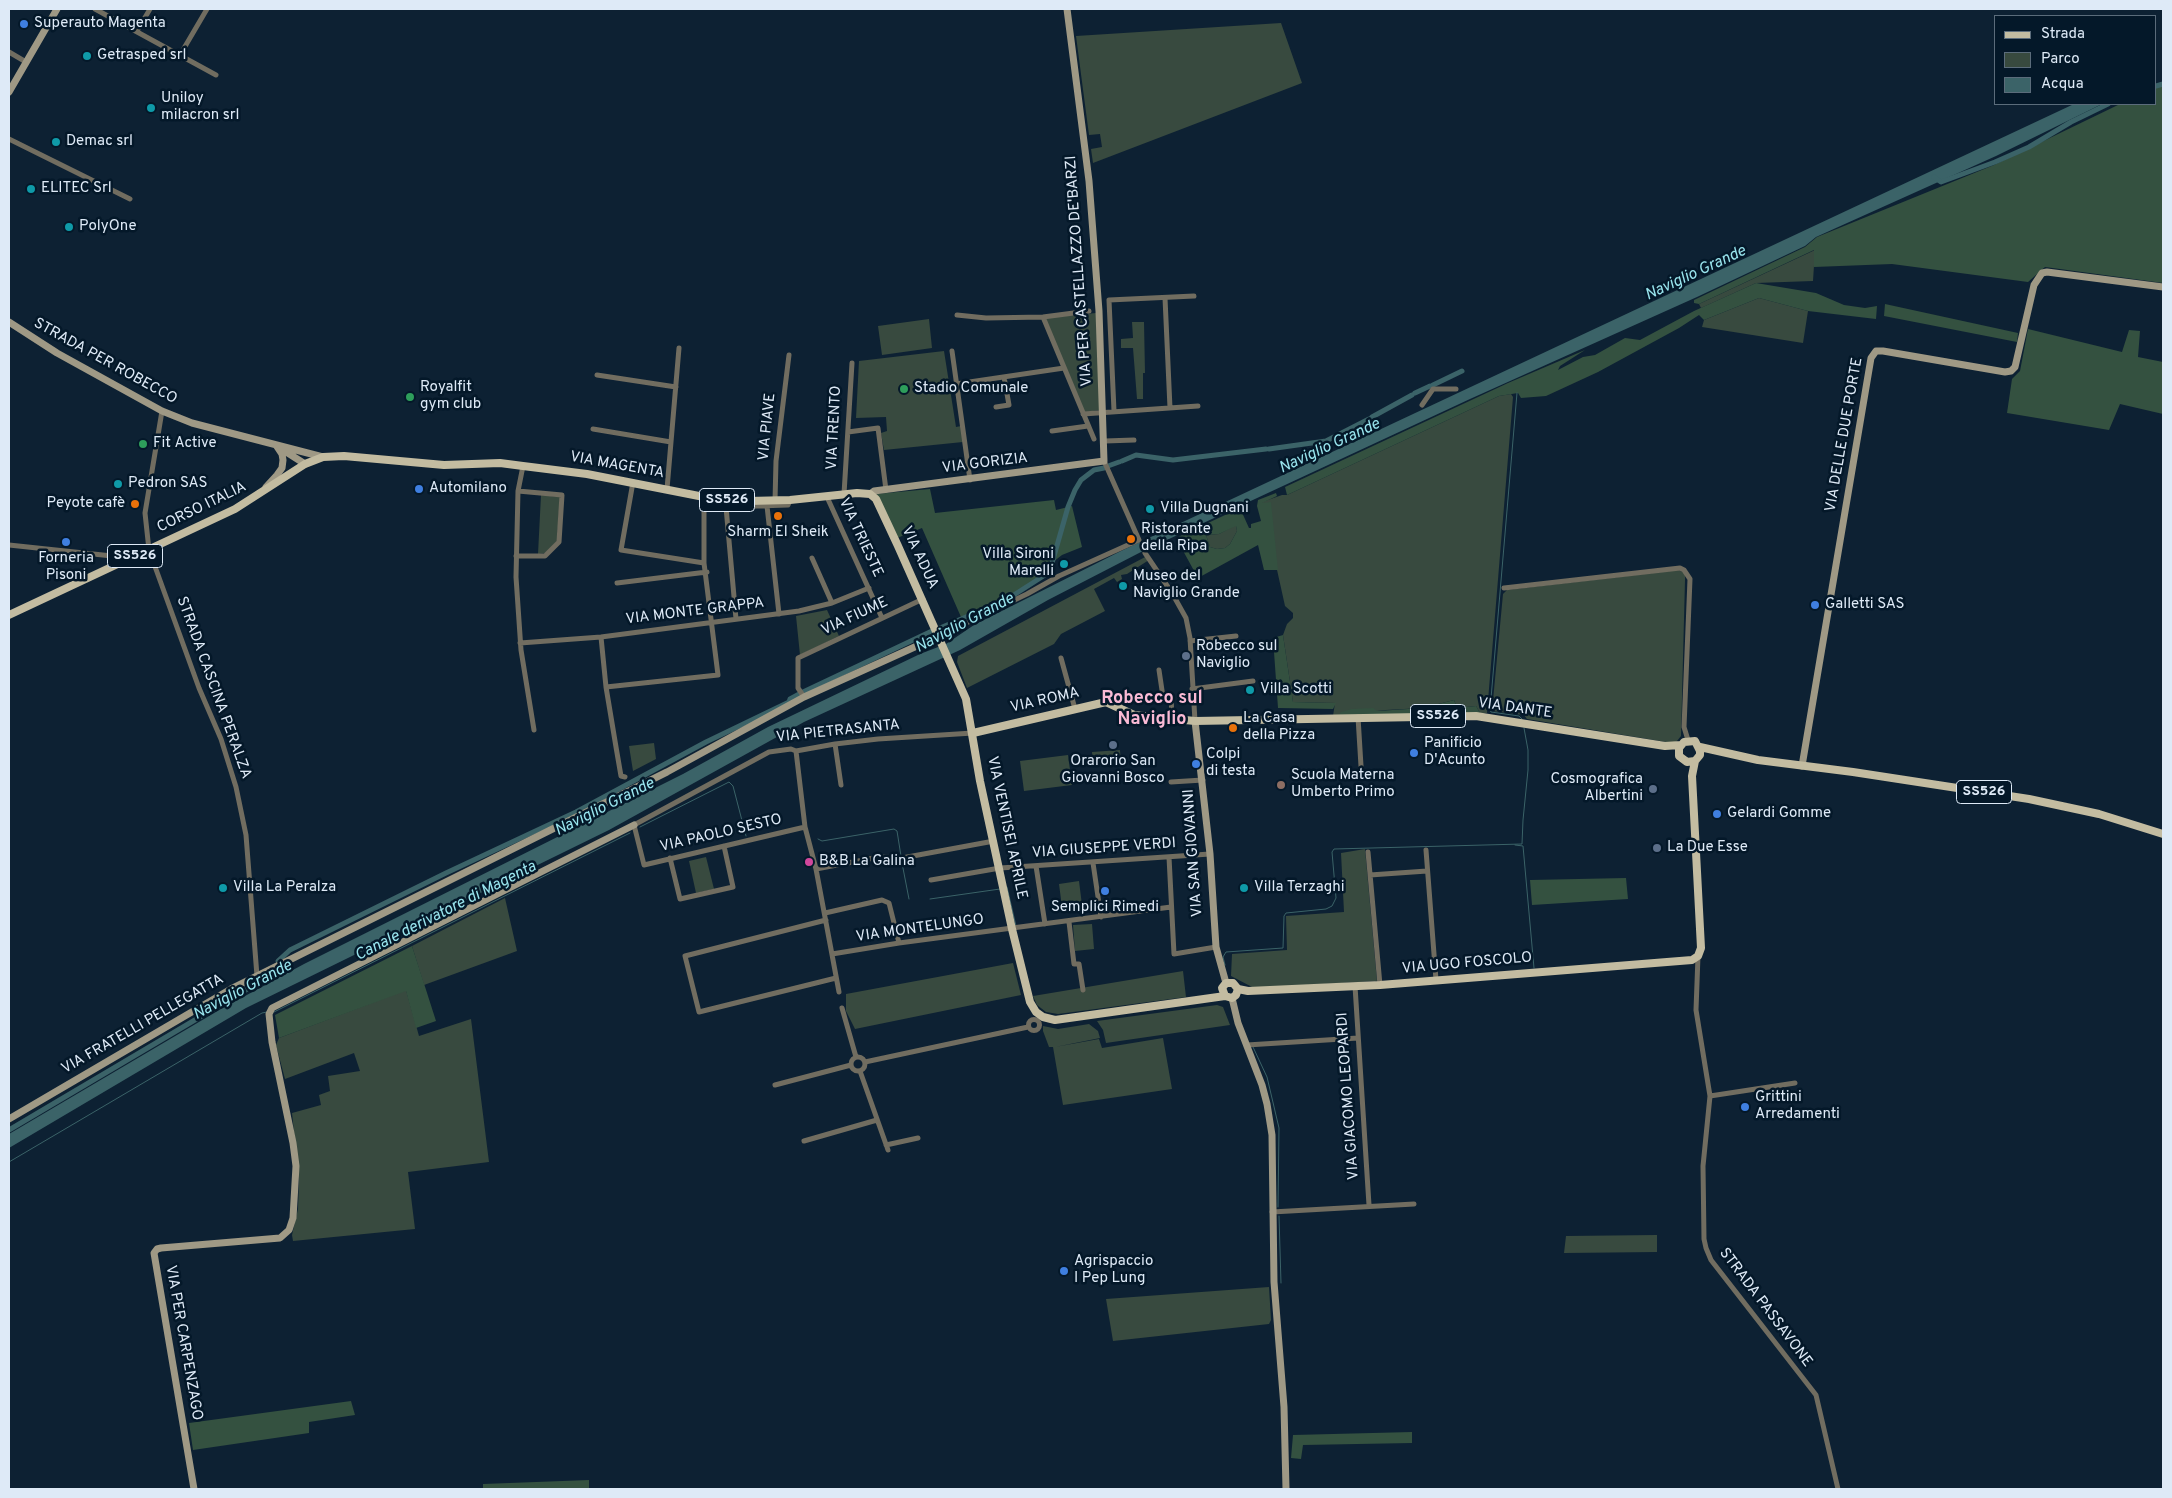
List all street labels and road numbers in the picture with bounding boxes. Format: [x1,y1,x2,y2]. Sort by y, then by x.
street label: VIA PER CASTELLAZZO DE'BARZI [1063,155,1097,387]
street label: STRADA PER ROBECCO [30,315,180,409]
street label: VIA DELLE DUE PORTE [1823,356,1867,514]
street label: VIA TRENTO [824,385,846,471]
street label: VIA PIAVE [755,392,781,462]
street label: VIA MAGENTA [568,449,666,483]
street label: VIA GORIZIA [941,450,1029,478]
street label: CORSO ITALIA [154,479,250,537]
road number: SS526 [700,488,754,512]
street label: VIA TRIESTE [834,495,886,581]
street label: VIA ADUA [897,524,941,592]
road number: SS526 [108,544,162,568]
street label: STRADA CASCINA PERALZA [172,594,254,782]
street label: VIA FIUME [819,594,891,640]
street label: VIA MONTE GRAPPA [625,595,765,629]
street label: VIA ROMA [1009,684,1081,718]
street label: VIA DANTE [1477,695,1553,723]
road number: SS526 [1410,704,1466,728]
street label: VIA PIETRASANTA [775,717,901,747]
street label: VIA VENTISEI APRILE [982,755,1030,901]
road number: SS526 [1956,780,2012,804]
street label: VIA SAN GIOVANNI [1181,788,1207,918]
street label: VIA PAOLO SESTO [658,811,784,857]
street label: VIA GIUSEPPE VERDI [1031,835,1177,863]
street label: VIA MONTELUNGO [855,911,985,947]
street label: VIA UGO FOSCOLO [1401,949,1533,979]
street label: VIA FRATELLI PELLEGATTA [59,971,227,1079]
street label: VIA GIACOMO LEOPARDI [1334,1011,1364,1181]
street label: STRADA PASSAVONE [1714,1245,1816,1371]
street label: VIA PER CARPENZAGO [160,1264,206,1422]

